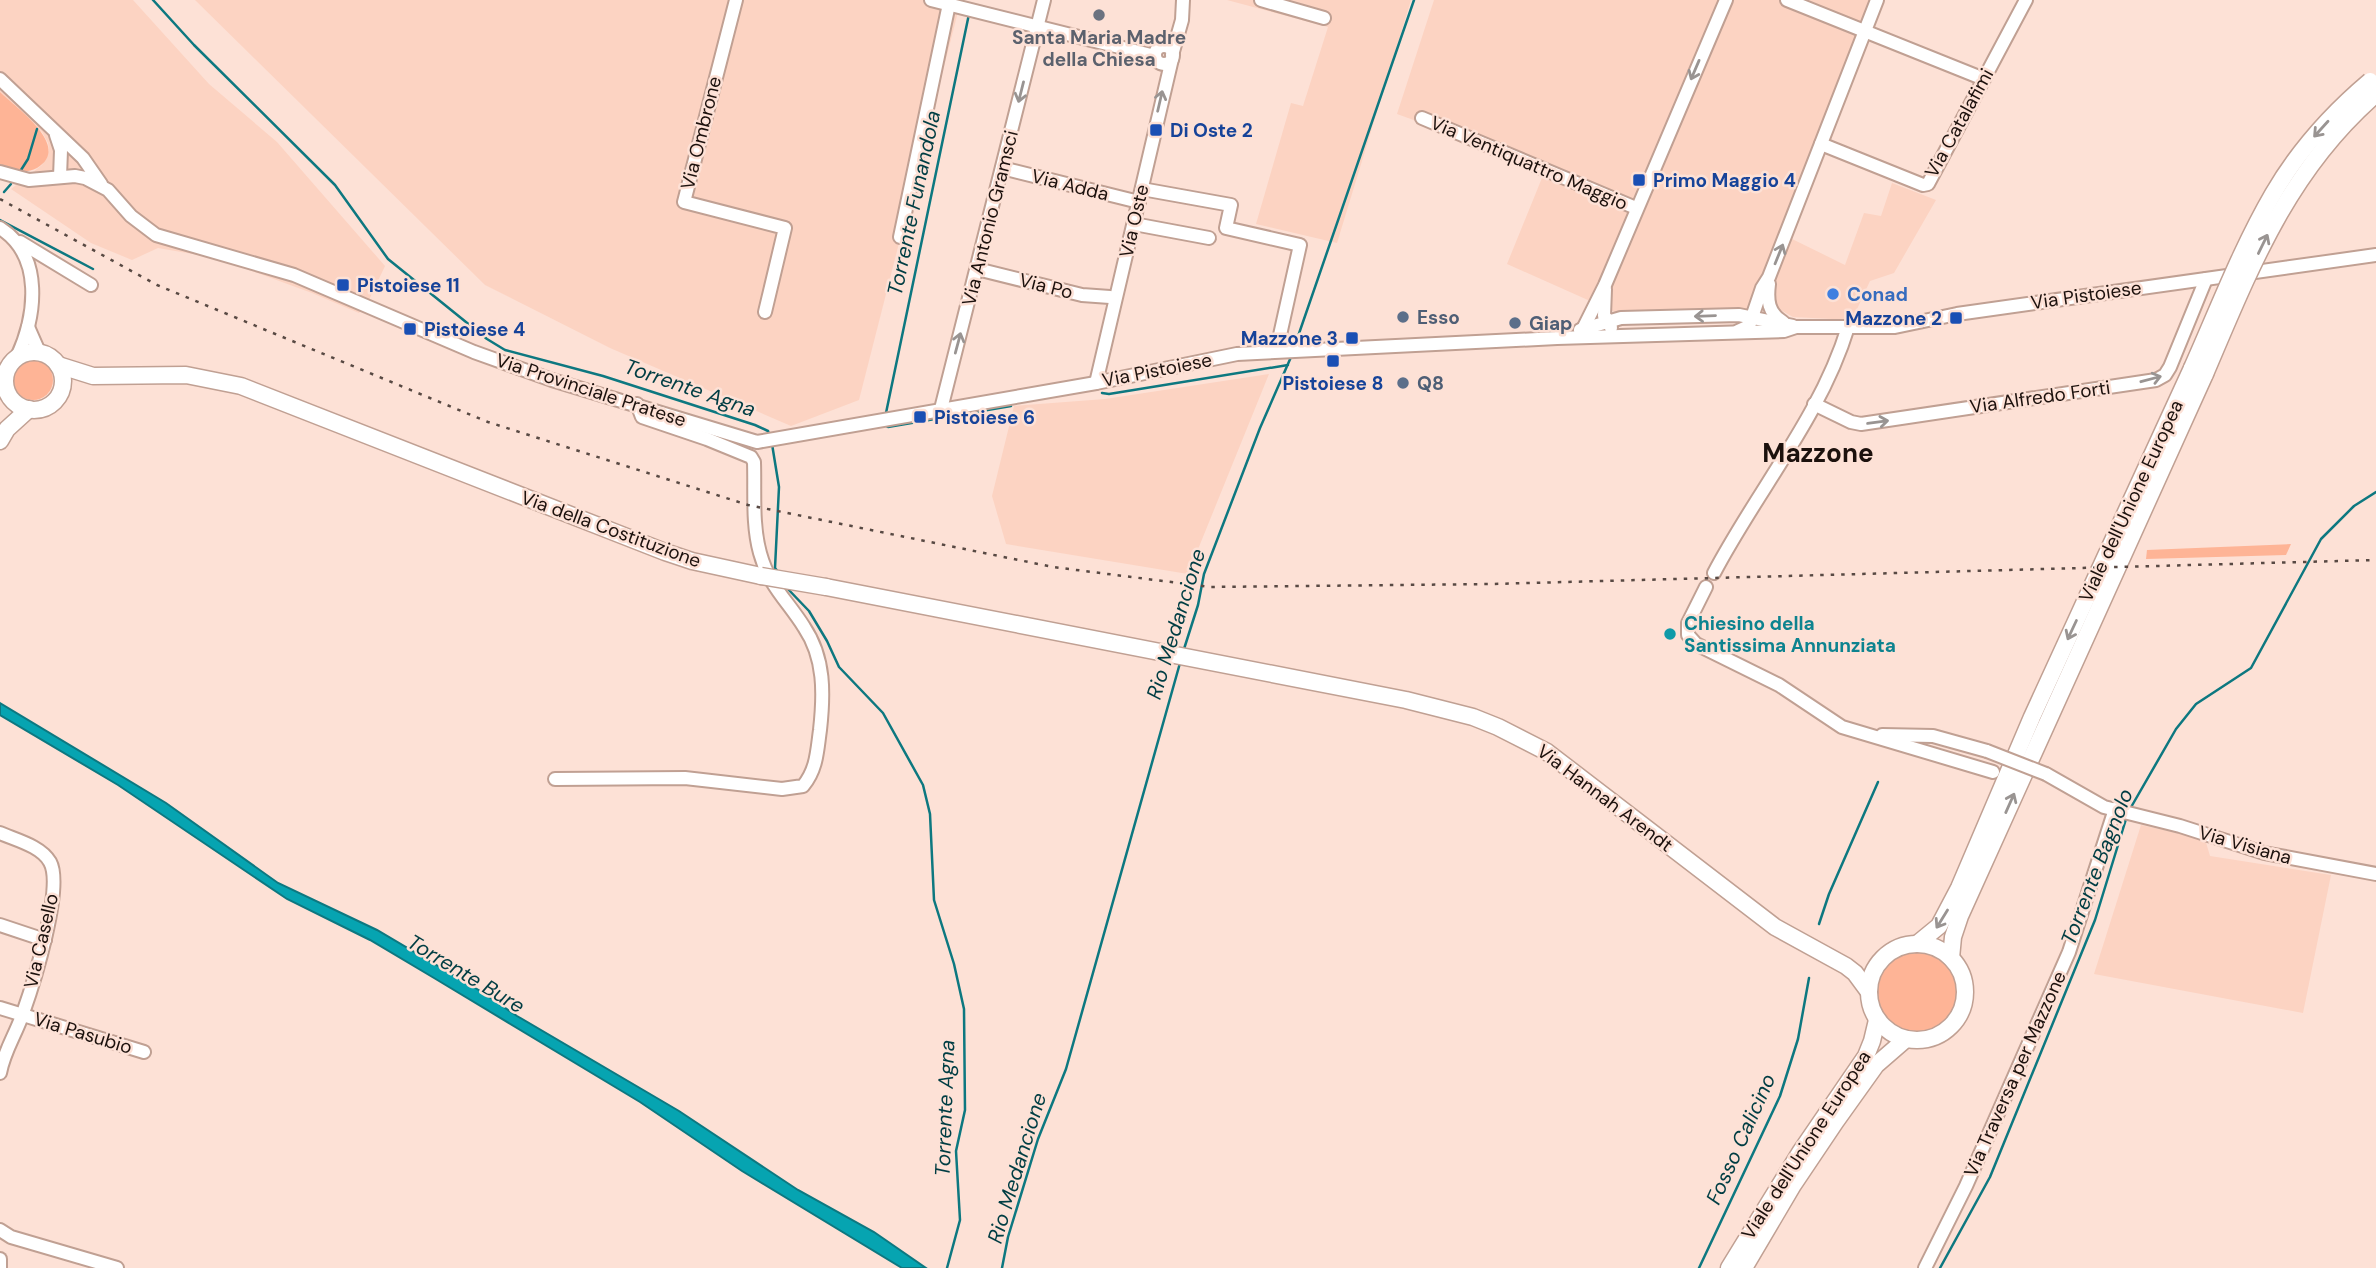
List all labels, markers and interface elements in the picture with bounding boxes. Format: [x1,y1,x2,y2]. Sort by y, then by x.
marker: Santa Maria Madre della Chiesa [1091,7,1107,23]
place label: Santa Maria Madre della Chiesa [1012,25,1186,72]
one-way arrow [1688,59,1701,80]
street label: Via Catalafimi [1919,64,1999,182]
street label: Via Ombrone [675,74,727,192]
one-way arrow [1014,80,1027,103]
one-way arrow [1154,90,1167,113]
water label: Torrente Funandola [881,108,947,298]
street label: Via Ventiquattro Maggio [1427,110,1631,216]
place label: Di Oste 2 [1170,118,1253,143]
one-way arrow [2313,120,2329,138]
marker: Di Oste 2 [1148,122,1164,138]
street label: Via Antonio Gramsci [956,128,1024,308]
street label: Via Adda [1029,163,1111,207]
place label: Primo Maggio 4 [1653,168,1796,193]
marker: Primo Maggio 4 [1631,172,1647,188]
street label: Via Oste [1113,182,1155,260]
one-way arrow [2256,234,2270,255]
one-way arrow [1773,243,1786,265]
street label: Via Po [1017,267,1075,305]
place label: Pistoiese 11 [357,273,460,298]
street label: Via Pistoiese [2029,275,2143,315]
marker: Pistoiese 11 [335,277,351,293]
place label: Conad [1847,282,1908,307]
marker: Conad [1825,286,1841,302]
place label: Esso [1417,305,1460,330]
place label: Mazzone 2 [1845,306,1942,331]
marker: Esso [1395,309,1411,325]
one-way arrow [1694,309,1717,322]
marker: Mazzone 2 [1948,310,1964,326]
place label: Giap [1529,311,1573,336]
marker: Giap [1507,315,1523,331]
place label: Pistoiese 4 [424,317,525,342]
marker: Pistoiese 4 [402,321,418,337]
place label: Mazzone 3 [1241,326,1338,351]
marker: Mazzone 3 [1344,330,1360,346]
one-way arrow [952,332,965,355]
street label: Via Provinciale Pratese [493,347,689,433]
street label: Via Pistoiese [1100,347,1214,393]
water label: Torrente Agna [621,352,759,424]
marker: Pistoiese 8 [1325,353,1341,369]
place label: Pistoiese 8 [1283,371,1383,396]
place label: Q8 [1417,371,1444,396]
one-way arrow [2140,372,2162,385]
marker: Q8 [1395,375,1411,391]
street label: Via Alfredo Forti [1968,375,2112,419]
street label: Viale dell'Unione Europea [2073,396,2189,606]
place label: Pistoiese 6 [934,405,1035,430]
marker: Pistoiese 6 [912,409,928,425]
one-way arrow [1866,415,1889,428]
district label: Mazzone [1762,436,1874,470]
street label: Via della Costituzione [518,485,704,573]
water label: Rio Medancione [1140,545,1212,703]
place label: Chiesino della Santissima Annunziata [1684,611,1896,658]
one-way arrow [2065,619,2079,640]
marker: Chiesino della Santissima Annunziata [1662,626,1678,642]
street label: Via Hannah Arendt [1532,739,1678,857]
water label: Torrente Bagnolo [2054,785,2140,949]
one-way arrow [2004,793,2017,815]
street label: Via Visiana [2196,820,2294,870]
street label: Via Casello [18,891,64,991]
one-way arrow [1934,909,1948,929]
water label: Torrente Bure [402,928,530,1020]
street label: Via Traversa per Mazzone [1958,967,2072,1181]
street label: Via Pasubio [31,1006,135,1060]
water label: Torrente Agna [929,1039,961,1177]
street label: Viale dell'Unione Europea [1735,1046,1877,1244]
water label: Fosso Calicino [1700,1069,1782,1209]
water label: Rio Medancione [981,1089,1053,1247]

